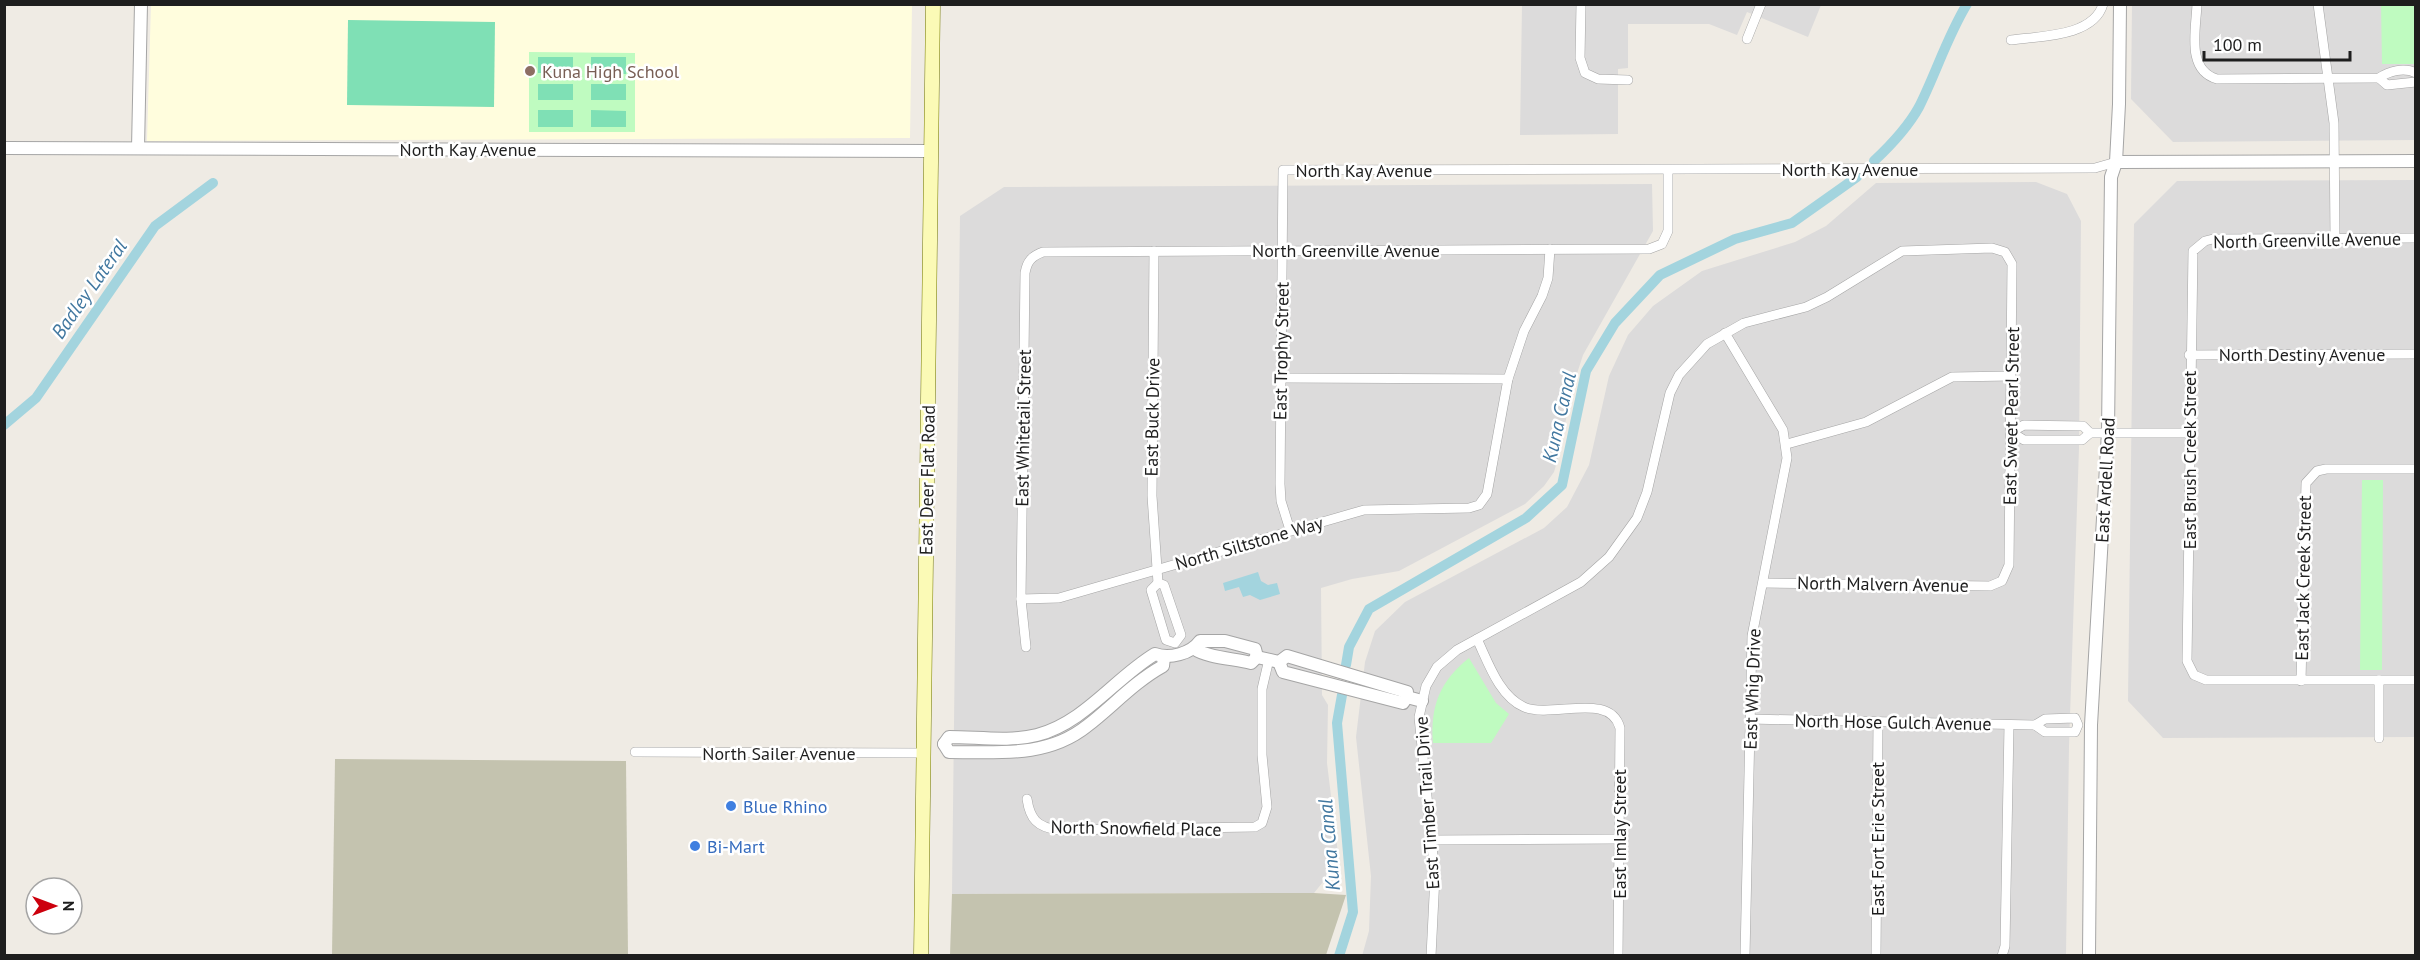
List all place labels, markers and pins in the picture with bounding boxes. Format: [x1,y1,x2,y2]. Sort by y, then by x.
place label: Kuna High School [542,60,680,83]
marker: Kuna High School [523,64,537,78]
place label: Blue Rhino [743,795,827,818]
marker: Blue Rhino [724,799,738,813]
place label: Bi-Mart [707,835,765,858]
marker: Bi-Mart [688,839,702,853]

